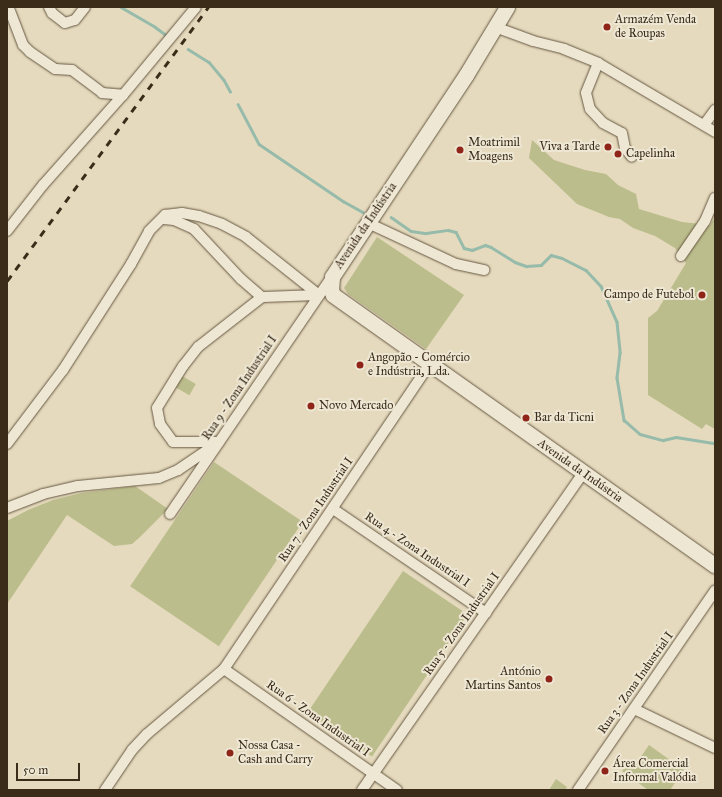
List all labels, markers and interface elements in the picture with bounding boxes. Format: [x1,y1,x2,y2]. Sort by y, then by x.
place label: Armazém Venda de Roupas [615,13,696,41]
marker: Armazém Venda de Roupas [602,22,612,32]
place label: Moatrimil Moagens [468,136,520,164]
place label: Viva a Tarde [539,140,600,154]
marker: Viva a Tarde [603,142,613,152]
marker: Moatrimil Moagens [455,145,465,155]
place label: Capelinha [626,147,675,161]
marker: Capelinha [613,149,623,159]
street label: Avenida da Indústria [332,180,400,272]
place label: Campo de Futebol [604,288,694,302]
marker: Campo de Futebol [697,290,707,300]
street label: Rua 9 - Zona Industrial I [200,333,280,443]
place label: Angopão - Comércio e Indústria, Lda. [368,351,470,379]
marker: Angopão - Comércio e Indústria, Lda. [355,360,365,370]
place label: Novo Mercado [319,399,393,413]
marker: Novo Mercado [306,401,316,411]
place label: Bar da Ticni [534,411,594,425]
marker: Bar da Ticni [521,413,531,423]
street label: Avenida da Indústria [535,436,625,506]
street label: Rua 7 - Zona Industrial I [276,455,356,565]
street label: Rua 4 - Zona Industrial I [362,510,472,590]
street label: Rua 5 - Zona Industrial I [421,570,503,678]
street label: Rua 3 - Zona Industrial I [595,629,677,737]
place label: António Martins Santos [465,665,541,693]
marker: António Martins Santos [544,674,554,684]
street label: Rua 6 - Zona Industrial I [264,678,372,760]
place label: Nossa Casa - Cash and Carry [238,739,313,767]
marker: Nossa Casa - Cash and Carry [225,748,235,758]
scale bar [18,755,82,781]
place label: Área Comercial Informal Valódia [613,757,696,785]
text: 50 m [23,763,48,777]
marker: Área Comercial Informal Valódia [600,766,610,776]

